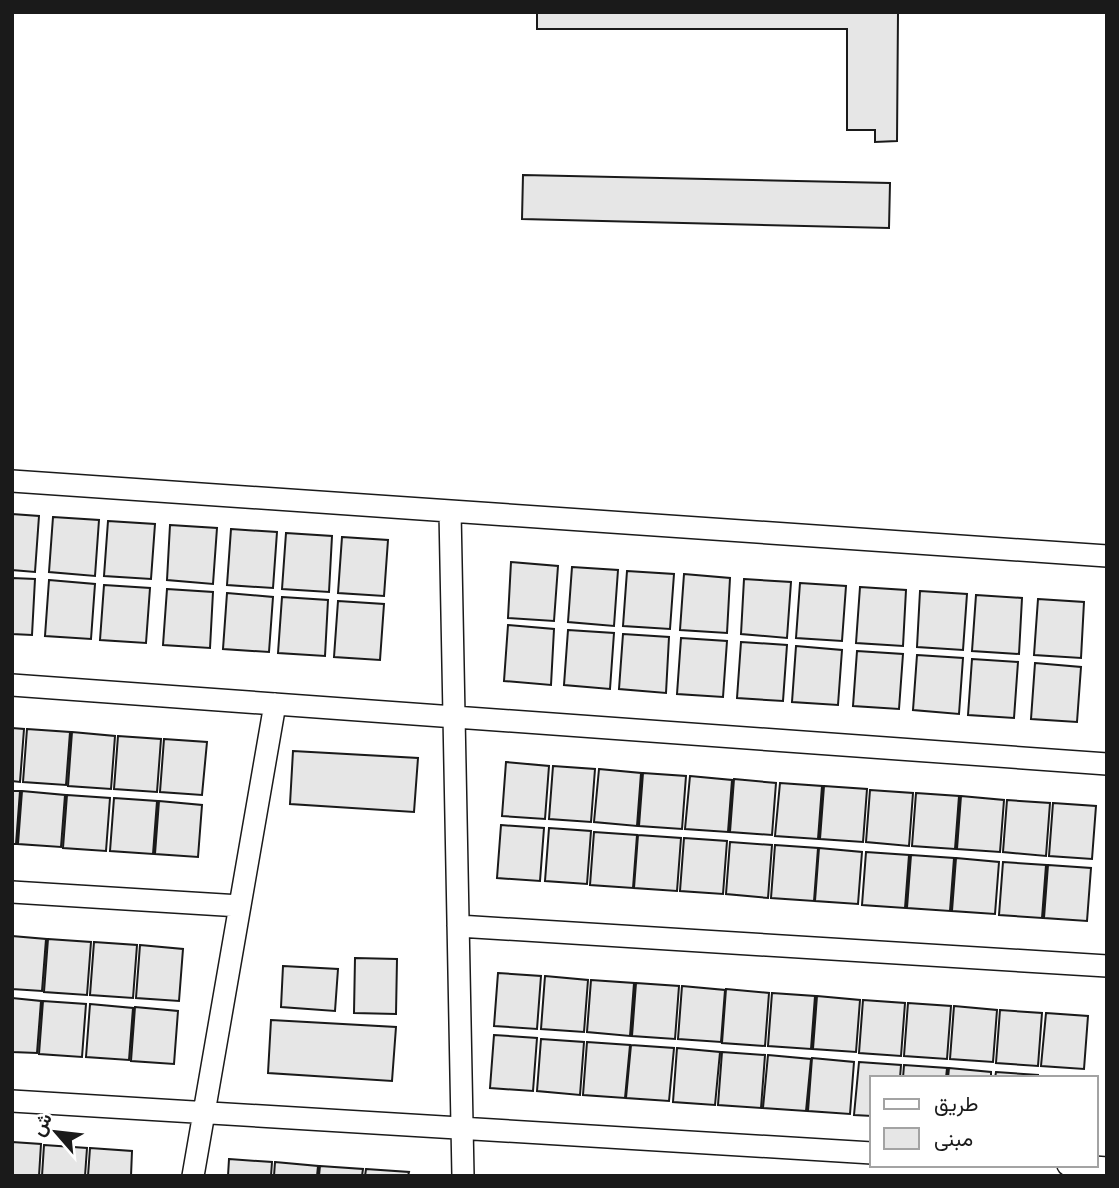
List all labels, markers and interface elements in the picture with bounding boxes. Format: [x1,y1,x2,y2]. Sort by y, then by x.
legend [870,1076,1098,1167]
text: طريق [934,1091,979,1117]
north arrow [21,1097,91,1167]
text: ش [26,1109,57,1140]
text: مبنى [934,1126,973,1151]

